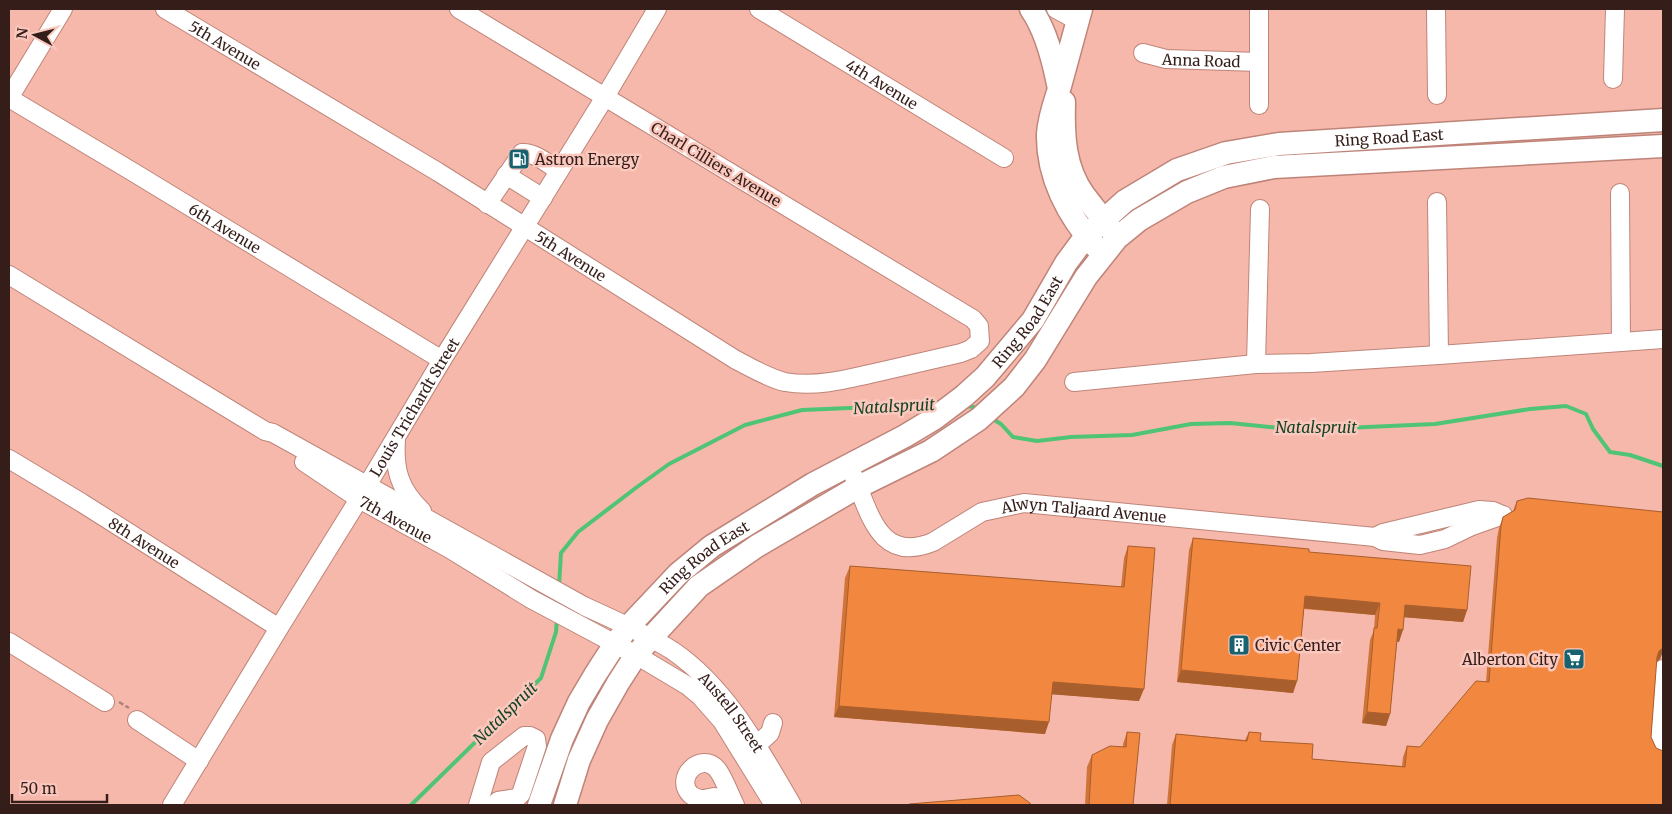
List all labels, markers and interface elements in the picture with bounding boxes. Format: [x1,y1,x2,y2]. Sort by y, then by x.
north arrow [10,10,60,60]
street label: 5th Avenue [186,16,265,74]
text: N [12,27,32,40]
street label: Anna Road [1161,49,1241,71]
street label: 4th Avenue [843,55,922,113]
street label: Charl Cilliers Avenue [647,118,785,211]
street label: Ring Road East [1334,124,1444,150]
fuel station icon: Astron Energy [507,147,531,171]
place label: Astron Energy [534,150,640,169]
street label: 6th Avenue [185,199,265,257]
street label: 5th Avenue [532,226,610,285]
street label: Ring Road East [988,272,1066,371]
street label: Louis Trichardt Street [365,334,463,480]
water label: Natalspruit [853,394,936,418]
water label: Natalspruit [1275,417,1357,437]
street label: 7th Avenue [356,491,435,547]
street label: Alwyn Taljaard Avenue [998,493,1167,526]
street label: 8th Avenue [105,513,184,572]
street label: Ring Road East [655,516,752,598]
building icon: Civic Center [1227,633,1251,657]
place label: Civic Center [1255,636,1341,655]
supermarket icon: Alberton City [1562,647,1586,671]
place label: Alberton City [1461,650,1558,669]
street label: Austell Street [694,667,768,756]
water label: Natalspruit [469,677,542,749]
scale bar [12,772,108,804]
text: 50 m [20,779,57,798]

